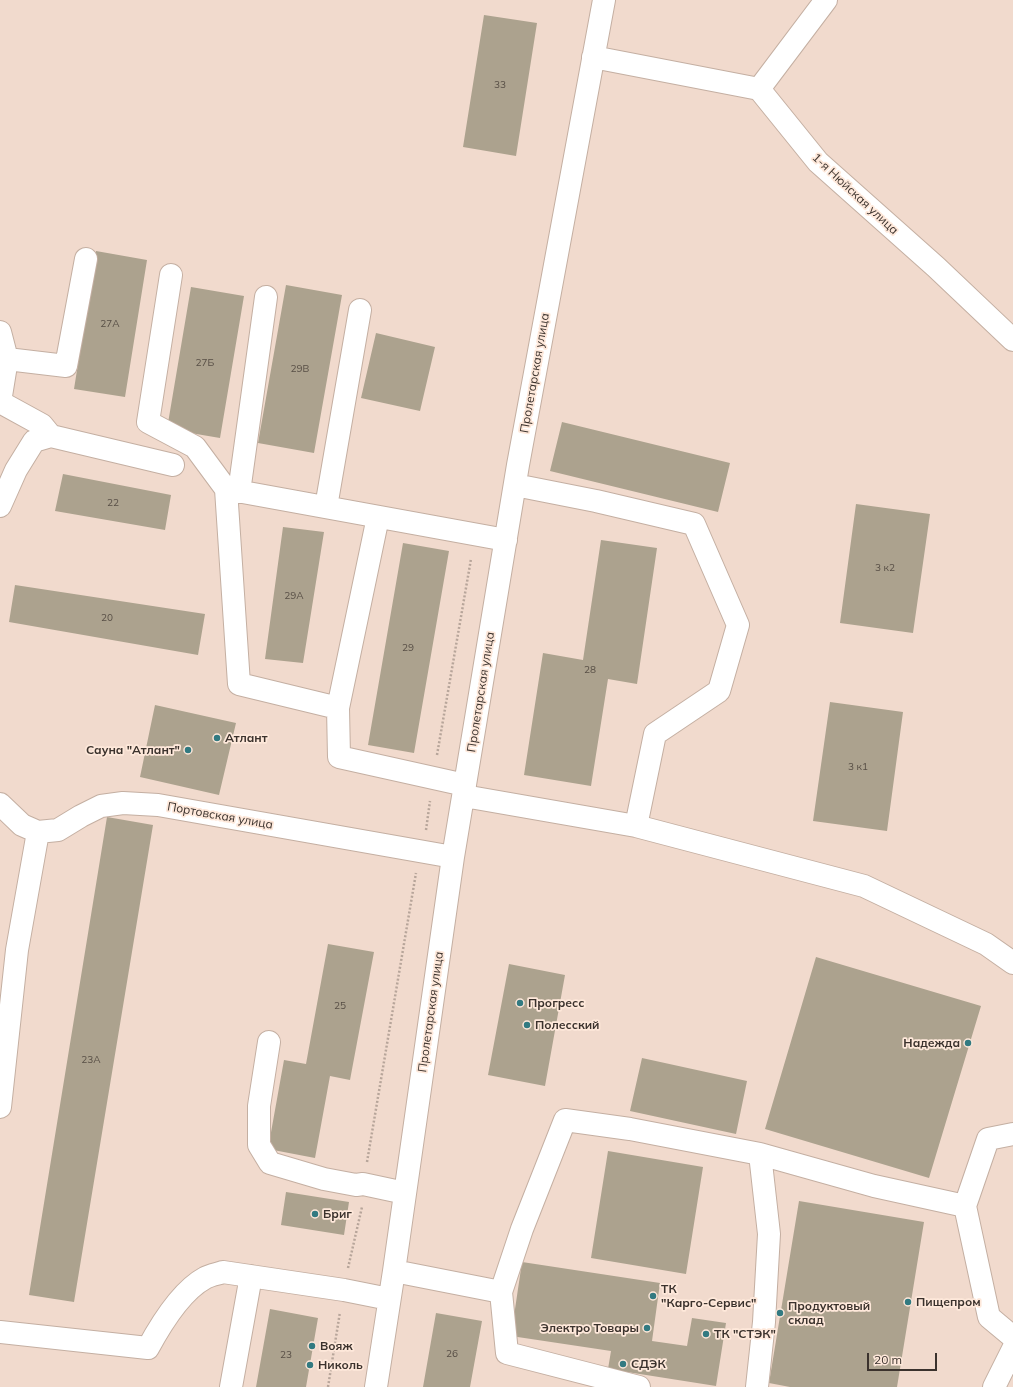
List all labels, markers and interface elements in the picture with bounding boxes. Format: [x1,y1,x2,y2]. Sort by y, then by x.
house number: 33 [494,79,506,91]
street label: 1-я Нюйская улица [809,150,901,238]
street label: Пролетарская улица [517,312,553,434]
house number: 27А [100,318,120,330]
house number: 27Б [196,357,214,369]
house number: 29В [291,363,309,375]
house number: 22 [107,497,119,509]
house number: 3 к2 [875,562,895,574]
house number: 29А [284,590,304,602]
house number: 20 [101,612,113,624]
street label: Пролетарская улица [464,631,498,753]
house number: 29 [402,642,414,654]
house number: 28 [584,664,596,676]
place label: Атлант [225,731,268,745]
marker: Атлант [212,733,222,743]
place label: Сауна "Атлант" [86,743,180,757]
marker: Сауна "Атлант" [183,745,193,755]
house number: 3 к1 [848,761,868,773]
street label: Портовская улица [166,800,274,832]
street label: Пролетарская улица [415,951,447,1073]
place label: Прогресс [528,996,585,1010]
marker: Прогресс [515,998,525,1008]
house number: 25 [334,1000,346,1012]
place label: Полесский [535,1018,599,1032]
marker: Полесский [522,1020,532,1030]
place label: Надежда [903,1036,960,1050]
marker: Надежда [963,1038,973,1048]
house number: 23А [81,1054,101,1066]
place label: Бриг [323,1207,352,1221]
marker: Бриг [310,1209,320,1219]
place label: ТК "Карго-Сервис" [661,1282,756,1310]
marker: ТК "Карго-Сервис" [648,1291,658,1301]
place label: Пищепром [916,1295,981,1309]
marker: Пищепром [903,1297,913,1307]
place label: Продуктовый склад [788,1299,870,1327]
marker: Продуктовый склад [775,1308,785,1318]
place label: Электро Товары [540,1321,639,1335]
marker: Электро Товары [642,1323,652,1333]
place label: ТК "СТЭК" [714,1327,776,1341]
marker: ТК "СТЭК" [701,1329,711,1339]
place label: Вояж [320,1339,353,1353]
marker: Вояж [307,1341,317,1351]
scale bar [869,1345,939,1371]
house number: 26 [446,1348,458,1360]
house number: 23 [280,1349,292,1361]
text: 20 m [874,1352,902,1367]
place label: СДЭК [631,1357,666,1371]
place label: Николь [318,1358,363,1372]
marker: СДЭК [618,1359,628,1369]
marker: Николь [305,1360,315,1370]

